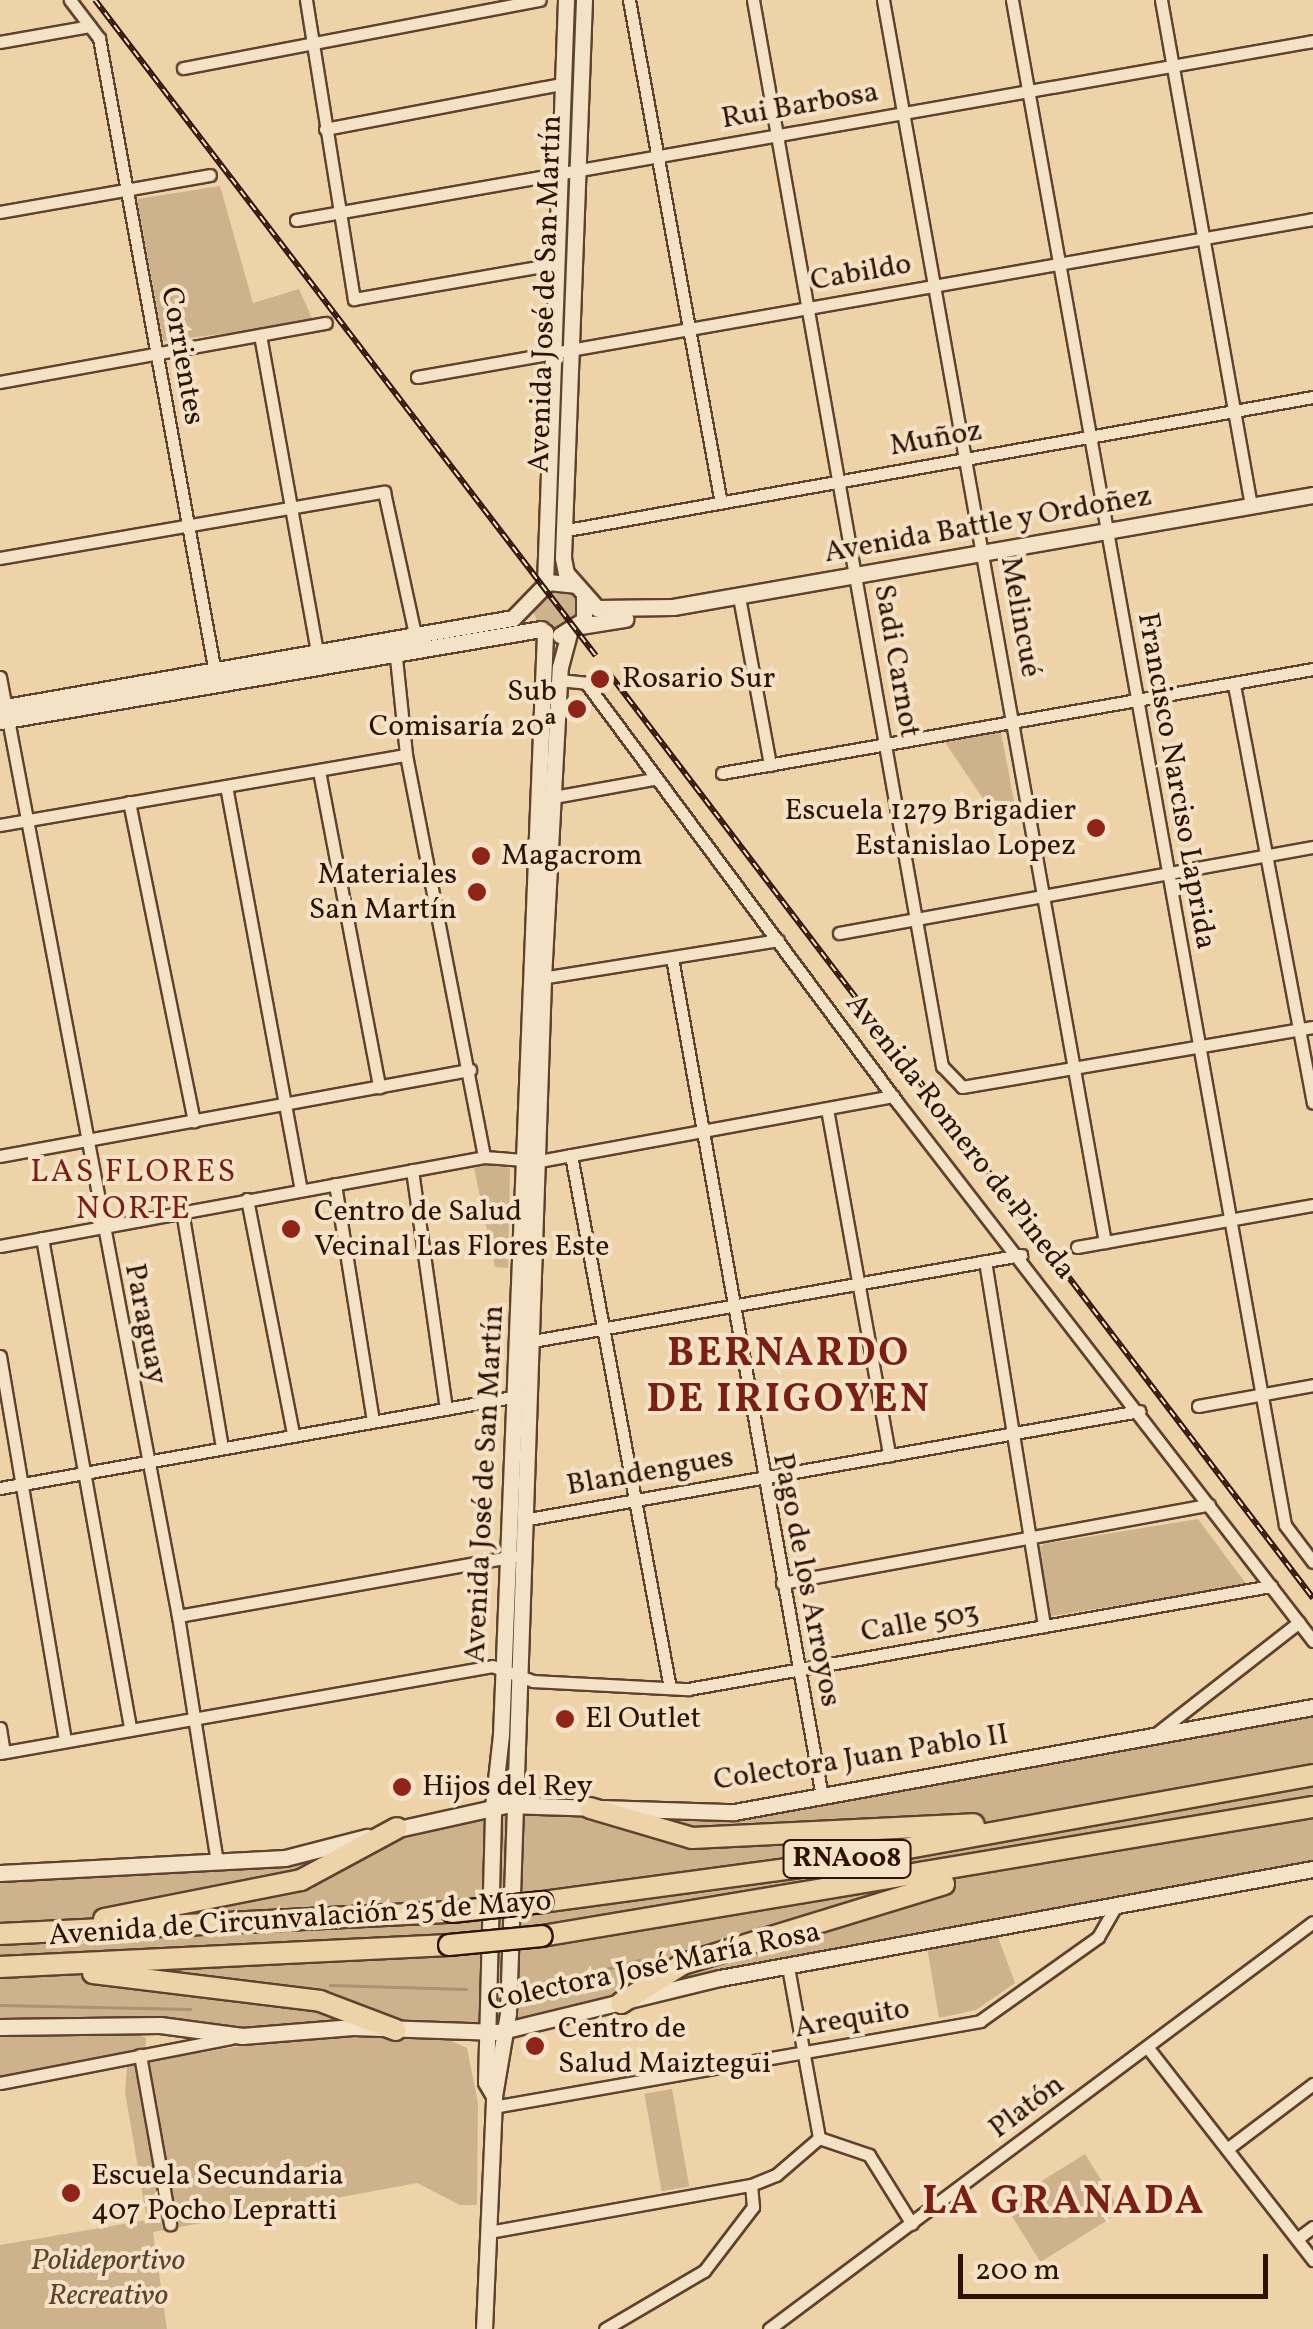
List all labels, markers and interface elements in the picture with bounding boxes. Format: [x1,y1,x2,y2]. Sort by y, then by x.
street label: Rui Barbosa [719,74,881,138]
street label: Avenida José de San Martín [522,114,570,474]
street label: Cabildo [808,246,914,300]
street label: Corrientes [152,284,212,428]
street label: Muñoz [887,413,985,465]
street label: Avenida Battle y Ordoñez [821,478,1155,572]
street label: Melincué [992,554,1048,680]
street label: Sadi Carnot [865,582,927,740]
street label: Francisco Narciso Laprida [1129,610,1223,952]
place label: Rosario Sur [622,661,775,697]
marker: Rosario Sur [587,666,613,692]
place label: Sub Comisaría 20ª [369,674,557,744]
marker: Sub Comisaría 20ª [566,698,588,720]
place label: Escuela 1279 Brigadier Estanislao Lopez [785,793,1076,864]
marker: Escuela 1279 Brigadier Estanislao Lopez [1085,817,1107,839]
place label: Magacrom [501,838,643,874]
marker: Magacrom [470,845,492,867]
place label: Materiales San Martín [309,857,457,928]
marker: Materiales San Martín [466,881,488,903]
street label: Avenida Romero de Pineda [837,987,1083,1287]
district label: LAS FLORES NORTE [30,1155,238,1230]
place label: Centro de Salud Vecinal Las Flores Este [314,1194,609,1264]
marker: Centro de Salud Vecinal Las Flores Este [278,1216,304,1242]
street label: Paraguay [116,1260,174,1388]
street label: Avenida José de San Martín [458,1304,512,1664]
district label: BERNARDO DE IRIGOYEN [646,1331,932,1425]
street label: Blandengues [564,1440,736,1504]
street label: Pago de los Arroyos [764,1450,848,1710]
street label: Calle 503 [858,1595,982,1651]
place label: El Outlet [585,1701,701,1737]
marker: El Outlet [554,1708,576,1730]
street label: Colectora Juan Pablo II [711,1717,1011,1799]
place label: Hijos del Rey [422,1769,593,1805]
marker: Hijos del Rey [391,1776,413,1798]
road number: RNA008 [782,1836,912,1882]
street label: Avenida de Circunvalación 25 de Mayo [47,1883,553,1955]
street label: Colectora José María Rosa [484,1914,824,2020]
street label: Arequito [792,1991,912,2047]
place label: Centro de Salud Maiztegui [558,2011,771,2082]
marker: Centro de Salud Maiztegui [522,2033,548,2059]
street label: Platón [982,2067,1072,2147]
place label: Escuela Secundaria 407 Pocho Lepratti [91,2158,344,2228]
district label: LA GRANADA [922,2179,1206,2227]
marker: Escuela Secundaria 407 Pocho Lepratti [60,2182,82,2204]
scale bar [963,2234,1273,2296]
park label: Polideportivo Recreativo [31,2243,185,2314]
text: 200 m [975,2250,1060,2292]

